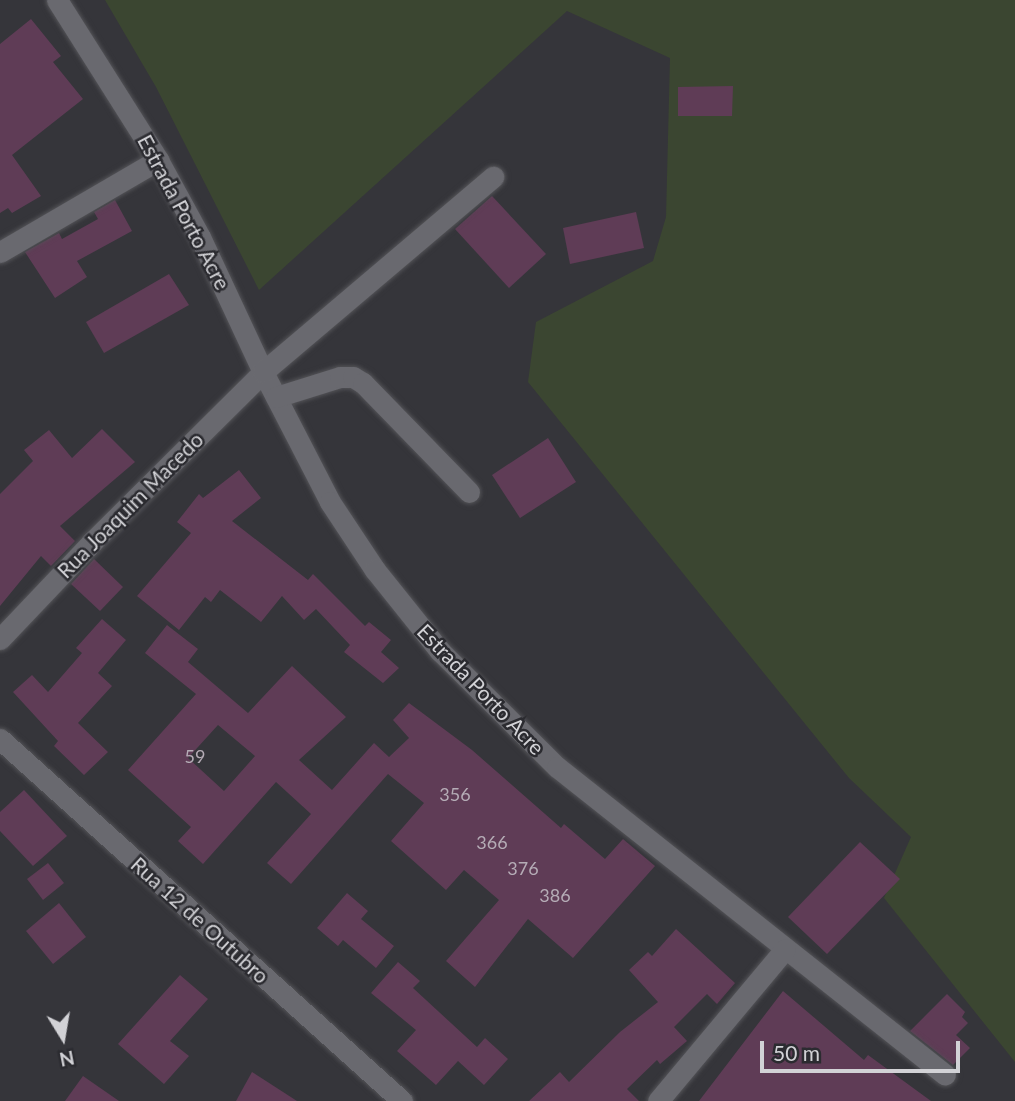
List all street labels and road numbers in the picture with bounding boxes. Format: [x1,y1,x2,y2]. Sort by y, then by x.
street label: Estrada Porto Acre [132,130,236,294]
street label: Rua Joaquim Macedo [52,427,208,583]
street label: Estrada Porto Acre [412,618,550,760]
street label: Rua 12 de Outubro [126,852,274,988]

